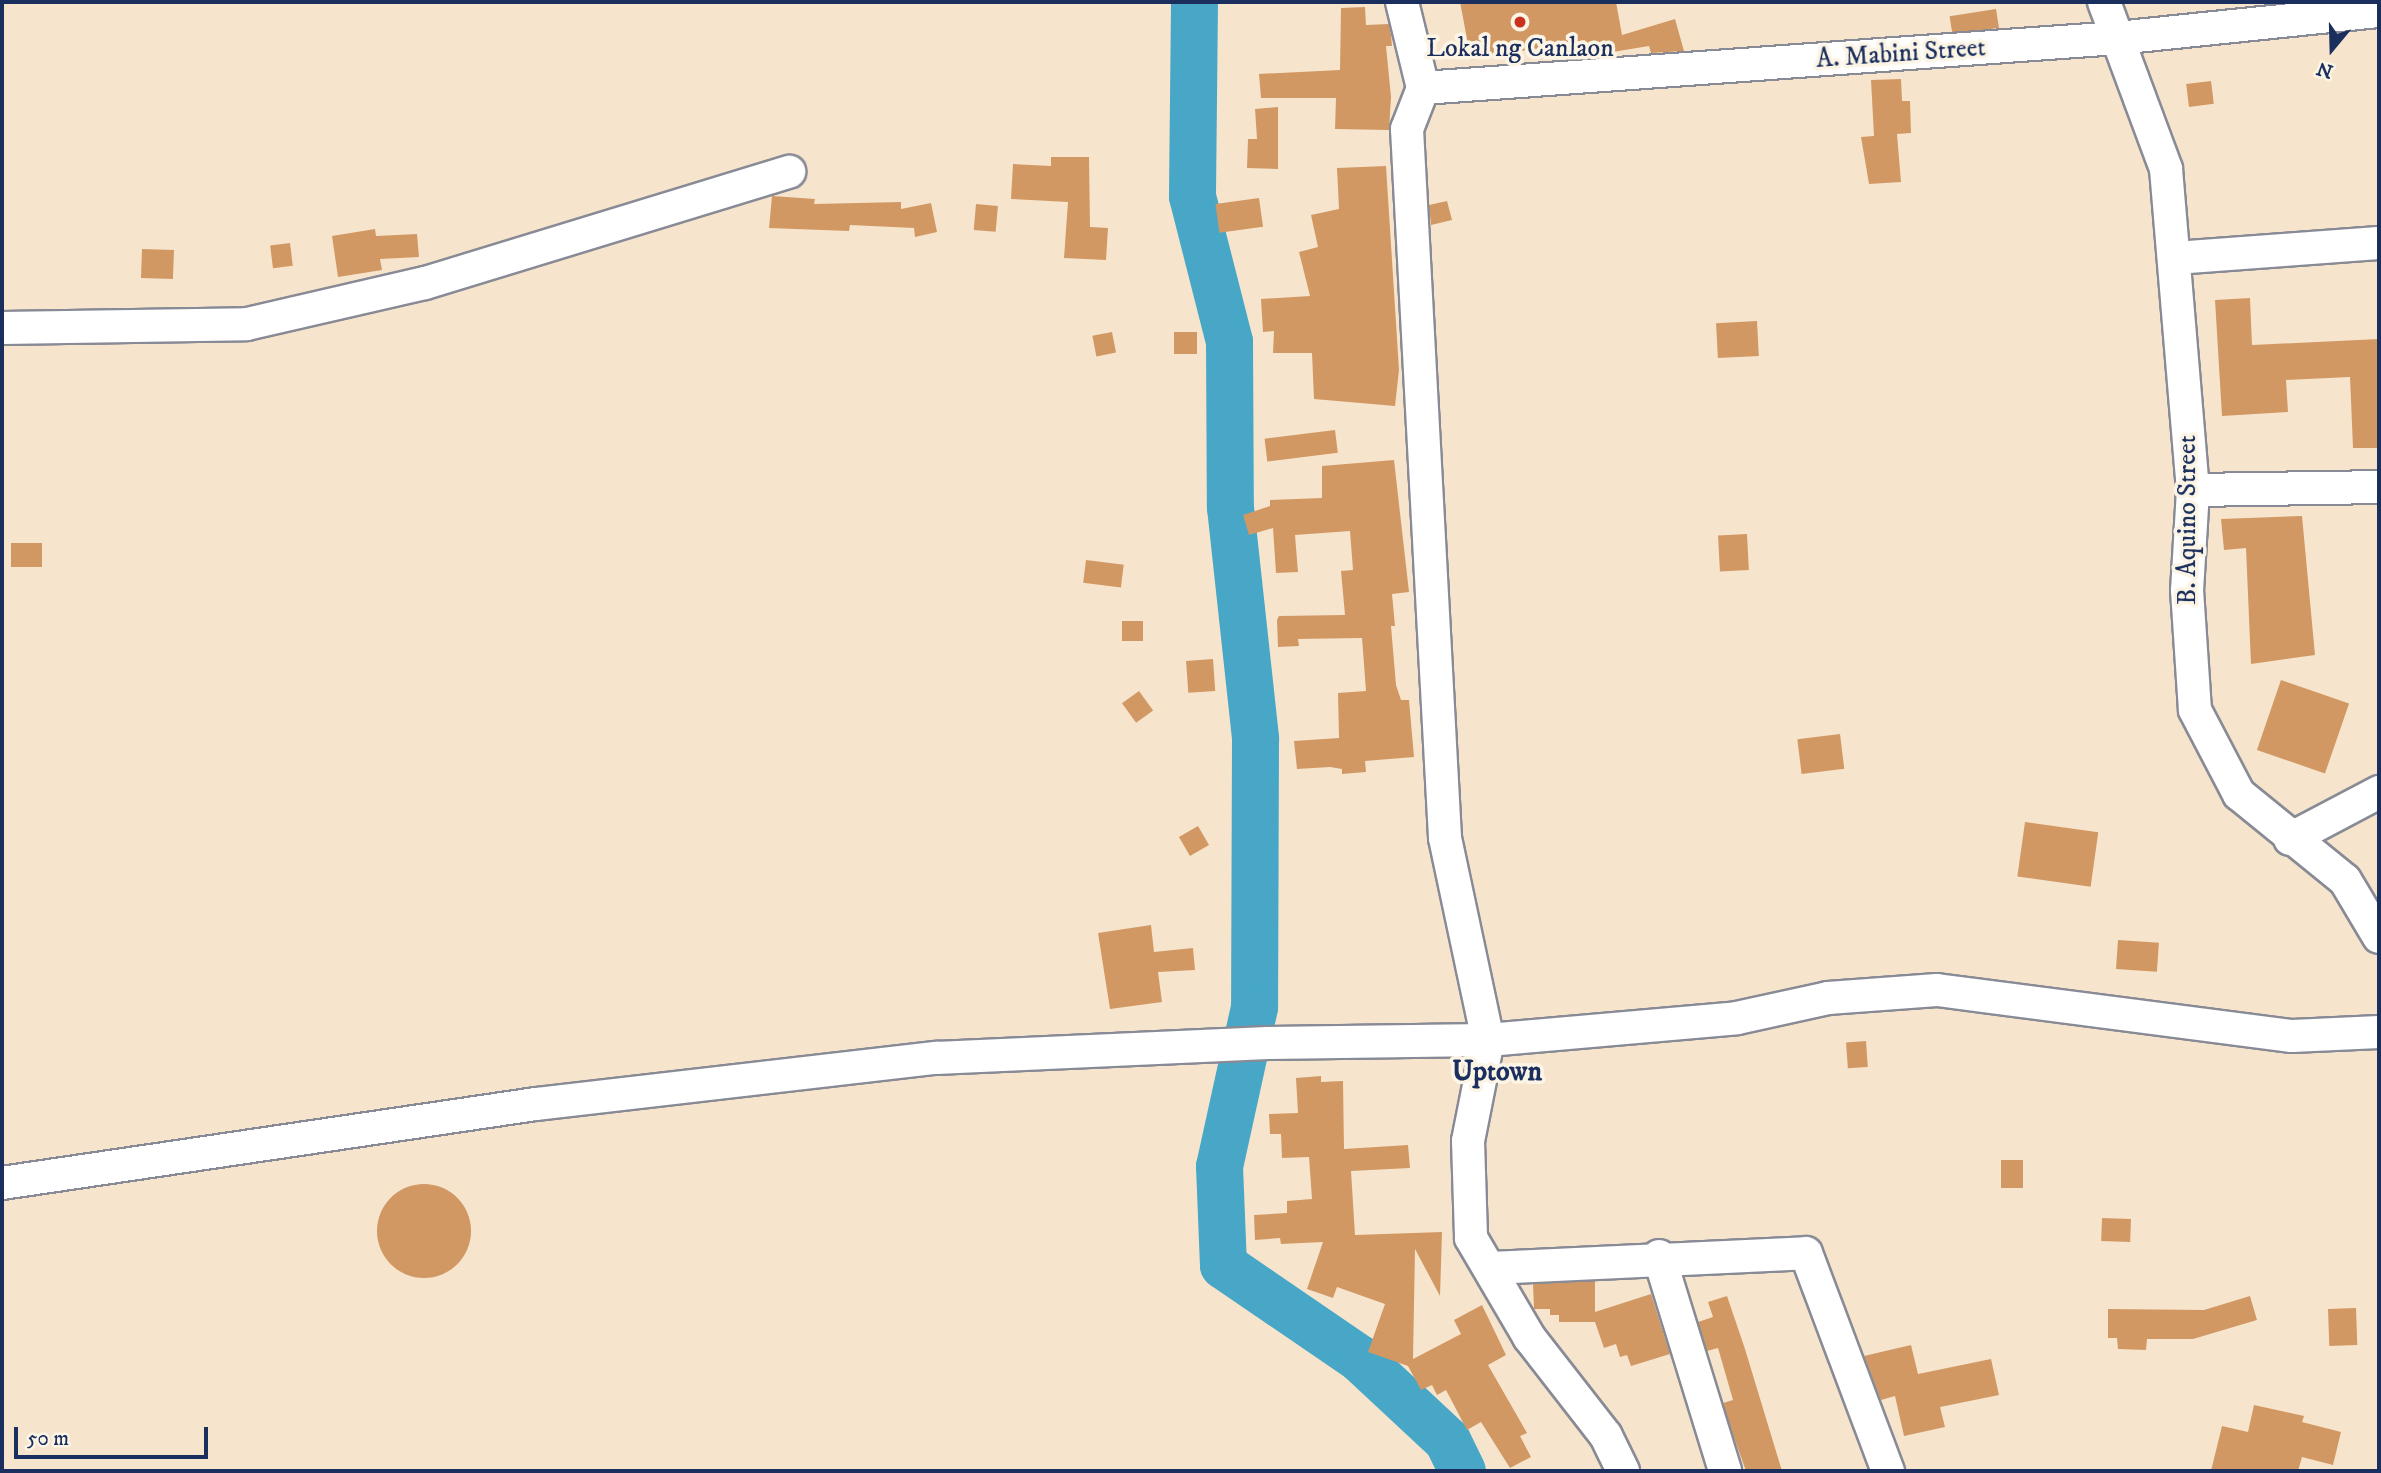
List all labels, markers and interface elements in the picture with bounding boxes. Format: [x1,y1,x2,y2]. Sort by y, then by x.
marker: Lokal ng Canlaon [1512,14,1528,30]
north arrow [2297,14,2367,84]
place label: Lokal ng Canlaon [1426,33,1614,65]
street label: A. Mabini Street [1815,33,1987,75]
text: N [2314,56,2336,83]
street label: B. Aquino Street [2172,435,2204,605]
district label: Uptown [1452,1055,1542,1089]
scale bar [18,1414,212,1458]
text: 50 m [27,1426,69,1452]

